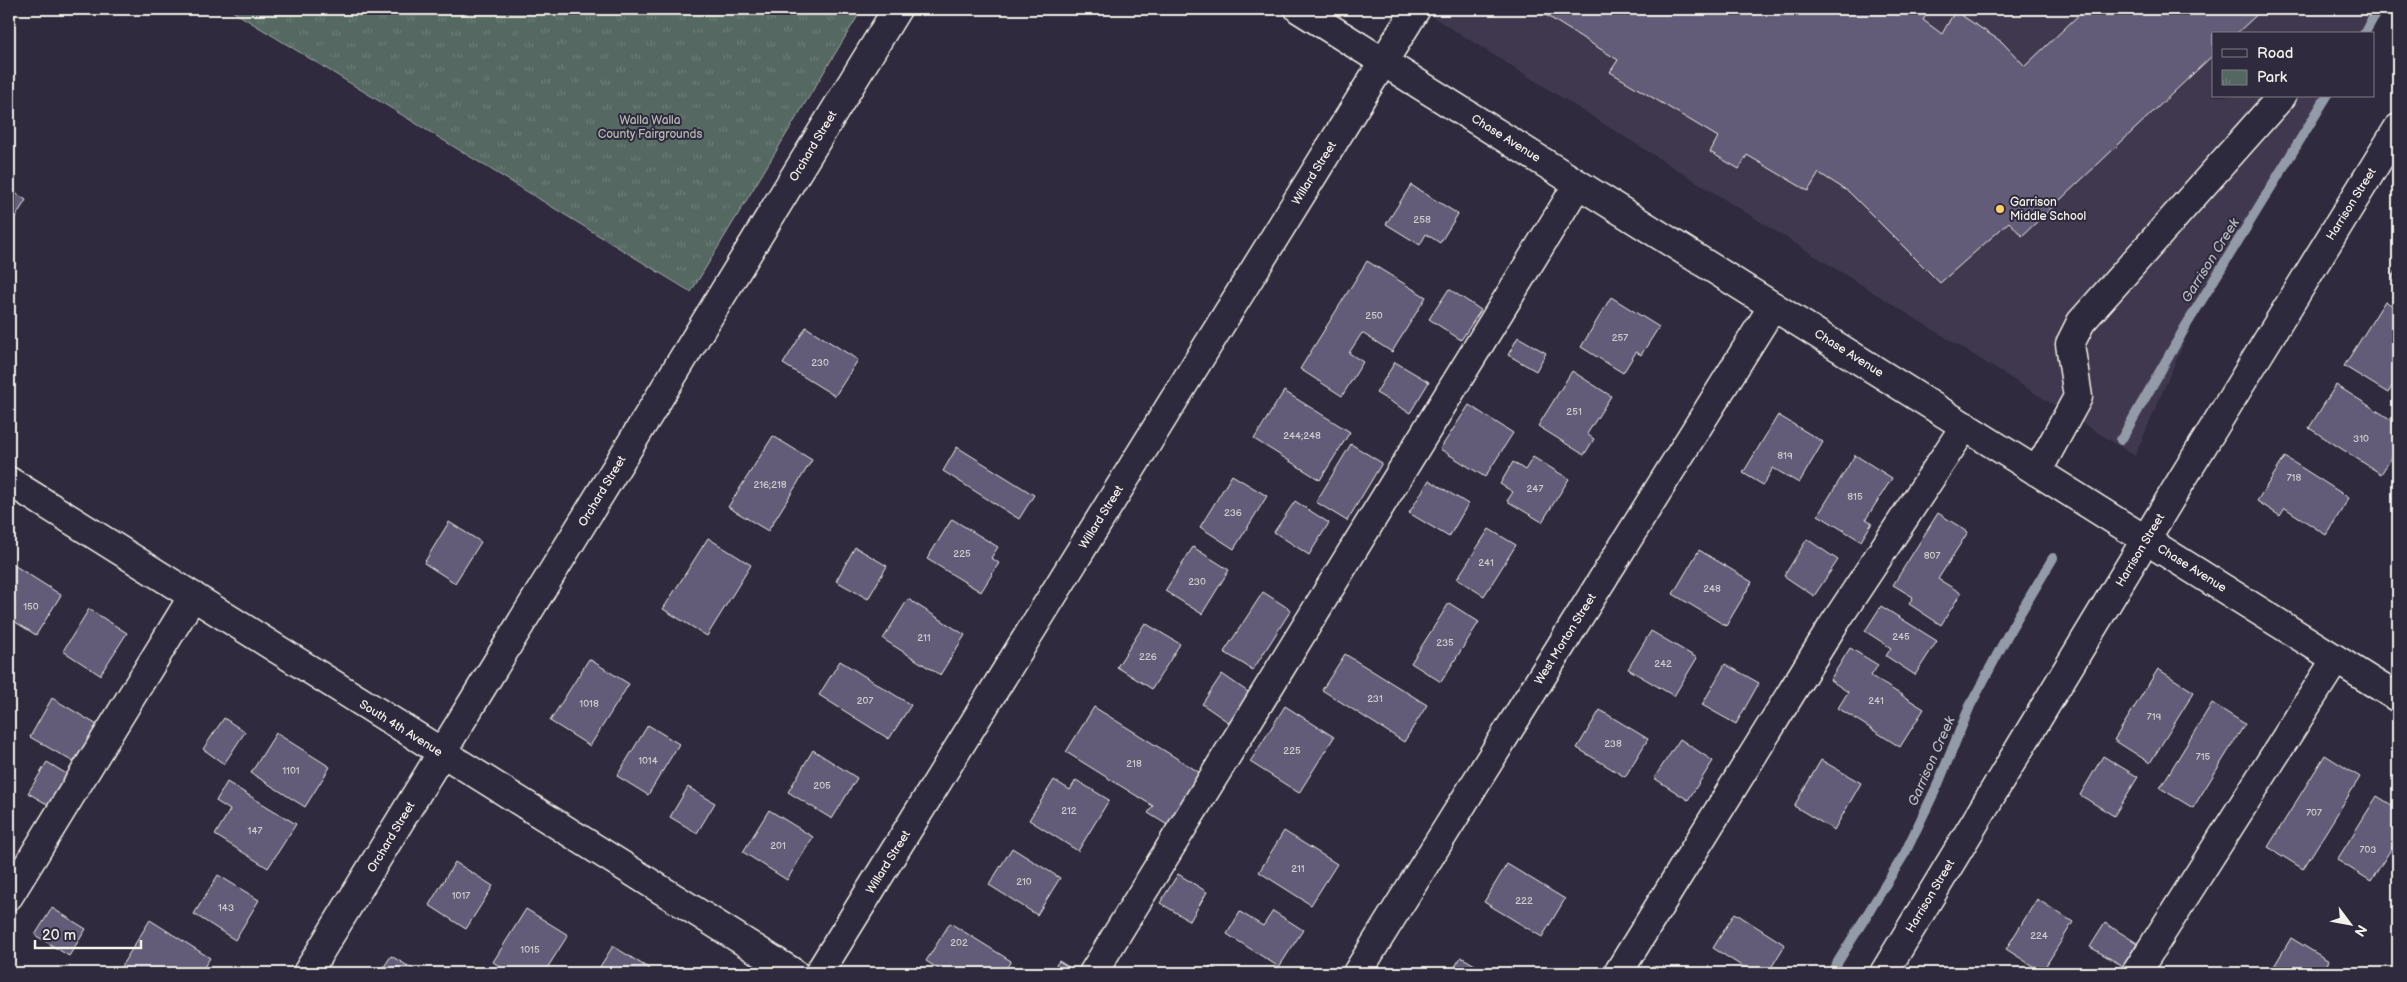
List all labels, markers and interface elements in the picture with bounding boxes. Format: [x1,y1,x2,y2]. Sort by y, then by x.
legend [2212,32,2374,98]
text: Road [2257,44,2293,63]
text: Park [2257,68,2288,87]
street label: Orchard Street [786,108,841,184]
street label: Chase Avenue [1468,111,1543,166]
park label: Walla Walla County Fairgrounds [598,113,702,142]
street label: Willard Street [1289,138,1340,208]
street label: Harrison Street [2323,165,2380,243]
place label: Garrison Middle School [2010,195,2086,224]
marker: Garrison Middle School [1994,203,2006,215]
house number: 258 [1413,214,1431,226]
water label: Garrison Creek [2178,214,2244,306]
house number: 250 [1365,310,1383,322]
street label: Chase Avenue [1811,326,1886,381]
house number: 257 [1612,332,1628,344]
house number: 230 [811,357,829,369]
house number: 251 [1566,406,1582,418]
house number: 244;248 [1283,430,1321,442]
house number: 310 [2353,433,2369,445]
house number: 819 [1777,450,1793,462]
street label: Orchard Street [575,453,630,529]
house number: 718 [2287,472,2301,484]
house number: 216;218 [753,479,787,491]
street label: Willard Street [1076,482,1127,552]
house number: 247 [1527,483,1543,495]
house number: 815 [1847,491,1863,503]
house number: 236 [1224,507,1242,519]
street label: Harrison Street [2113,511,2168,589]
street label: Chase Avenue [2154,541,2229,596]
house number: 225 [953,548,971,560]
house number: 807 [1924,550,1940,562]
house number: 241 [1478,557,1494,569]
house number: 230 [1188,576,1206,588]
house number: 248 [1703,583,1721,595]
street label: West Morton Street [1531,591,1600,688]
house number: 150 [23,601,39,613]
house number: 245 [1892,631,1910,643]
house number: 211 [917,632,931,644]
house number: 235 [1436,637,1454,649]
house number: 226 [1139,651,1157,663]
house number: 242 [1654,658,1672,670]
house number: 231 [1367,693,1383,705]
house number: 207 [857,695,873,707]
house number: 241 [1868,695,1884,707]
street label: South 4th Avenue [356,697,445,760]
house number: 1018 [579,698,599,710]
house number: 719 [2147,711,2161,723]
water label: Garrison Creek [1904,713,1959,809]
house number: 238 [1604,738,1622,750]
house number: 225 [1283,745,1301,757]
house number: 715 [2196,751,2211,763]
house number: 1014 [638,755,658,767]
house number: 218 [1126,758,1142,770]
house number: 1101 [282,765,300,777]
house number: 205 [813,780,831,792]
street label: Orchard Street [364,799,419,875]
house number: 212 [1061,805,1077,817]
house number: 707 [2306,807,2322,819]
house number: 147 [248,825,263,837]
street label: Willard Street [863,827,914,897]
house number: 201 [770,840,786,852]
house number: 703 [2360,844,2376,856]
street label: Harrison Street [1903,857,1958,935]
house number: 211 [1291,863,1305,875]
house number: 210 [1016,876,1032,888]
house number: 1017 [452,890,470,902]
house number: 222 [1515,895,1533,907]
north arrow [2324,900,2374,950]
house number: 143 [218,902,234,914]
scale bar [35,917,141,949]
text: N [2351,922,2371,940]
text: 20 m [42,926,76,945]
house number: 224 [2030,930,2048,942]
house number: 202 [950,937,968,949]
house number: 1015 [520,944,540,956]

